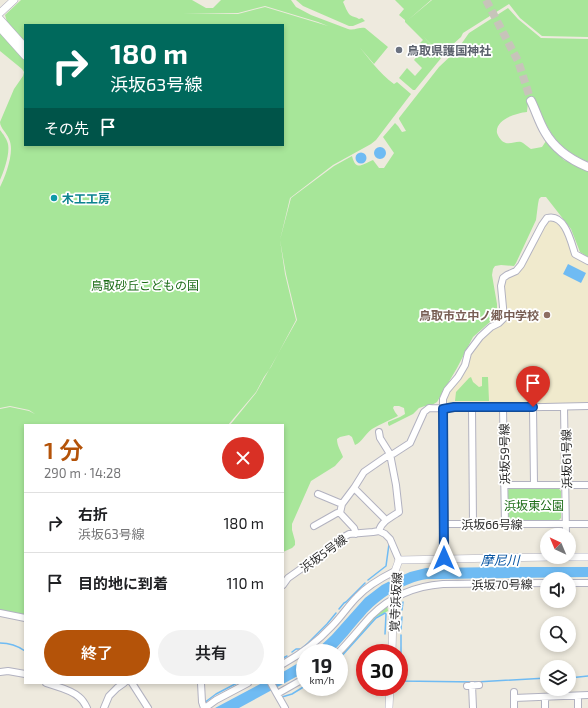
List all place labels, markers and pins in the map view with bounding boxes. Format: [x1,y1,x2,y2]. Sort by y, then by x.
place label: 鳥取県護国神社 [407,43,491,57]
marker: 鳥取県護国神社 [394,45,404,55]
place label: 木工工房 [62,191,110,205]
marker: 木工工房 [49,193,59,203]
place label: 鳥取市立中ノ郷中学校 [419,308,539,322]
marker: 鳥取市立中ノ郷中学校 [542,310,552,320]
pin [516,366,550,407]

